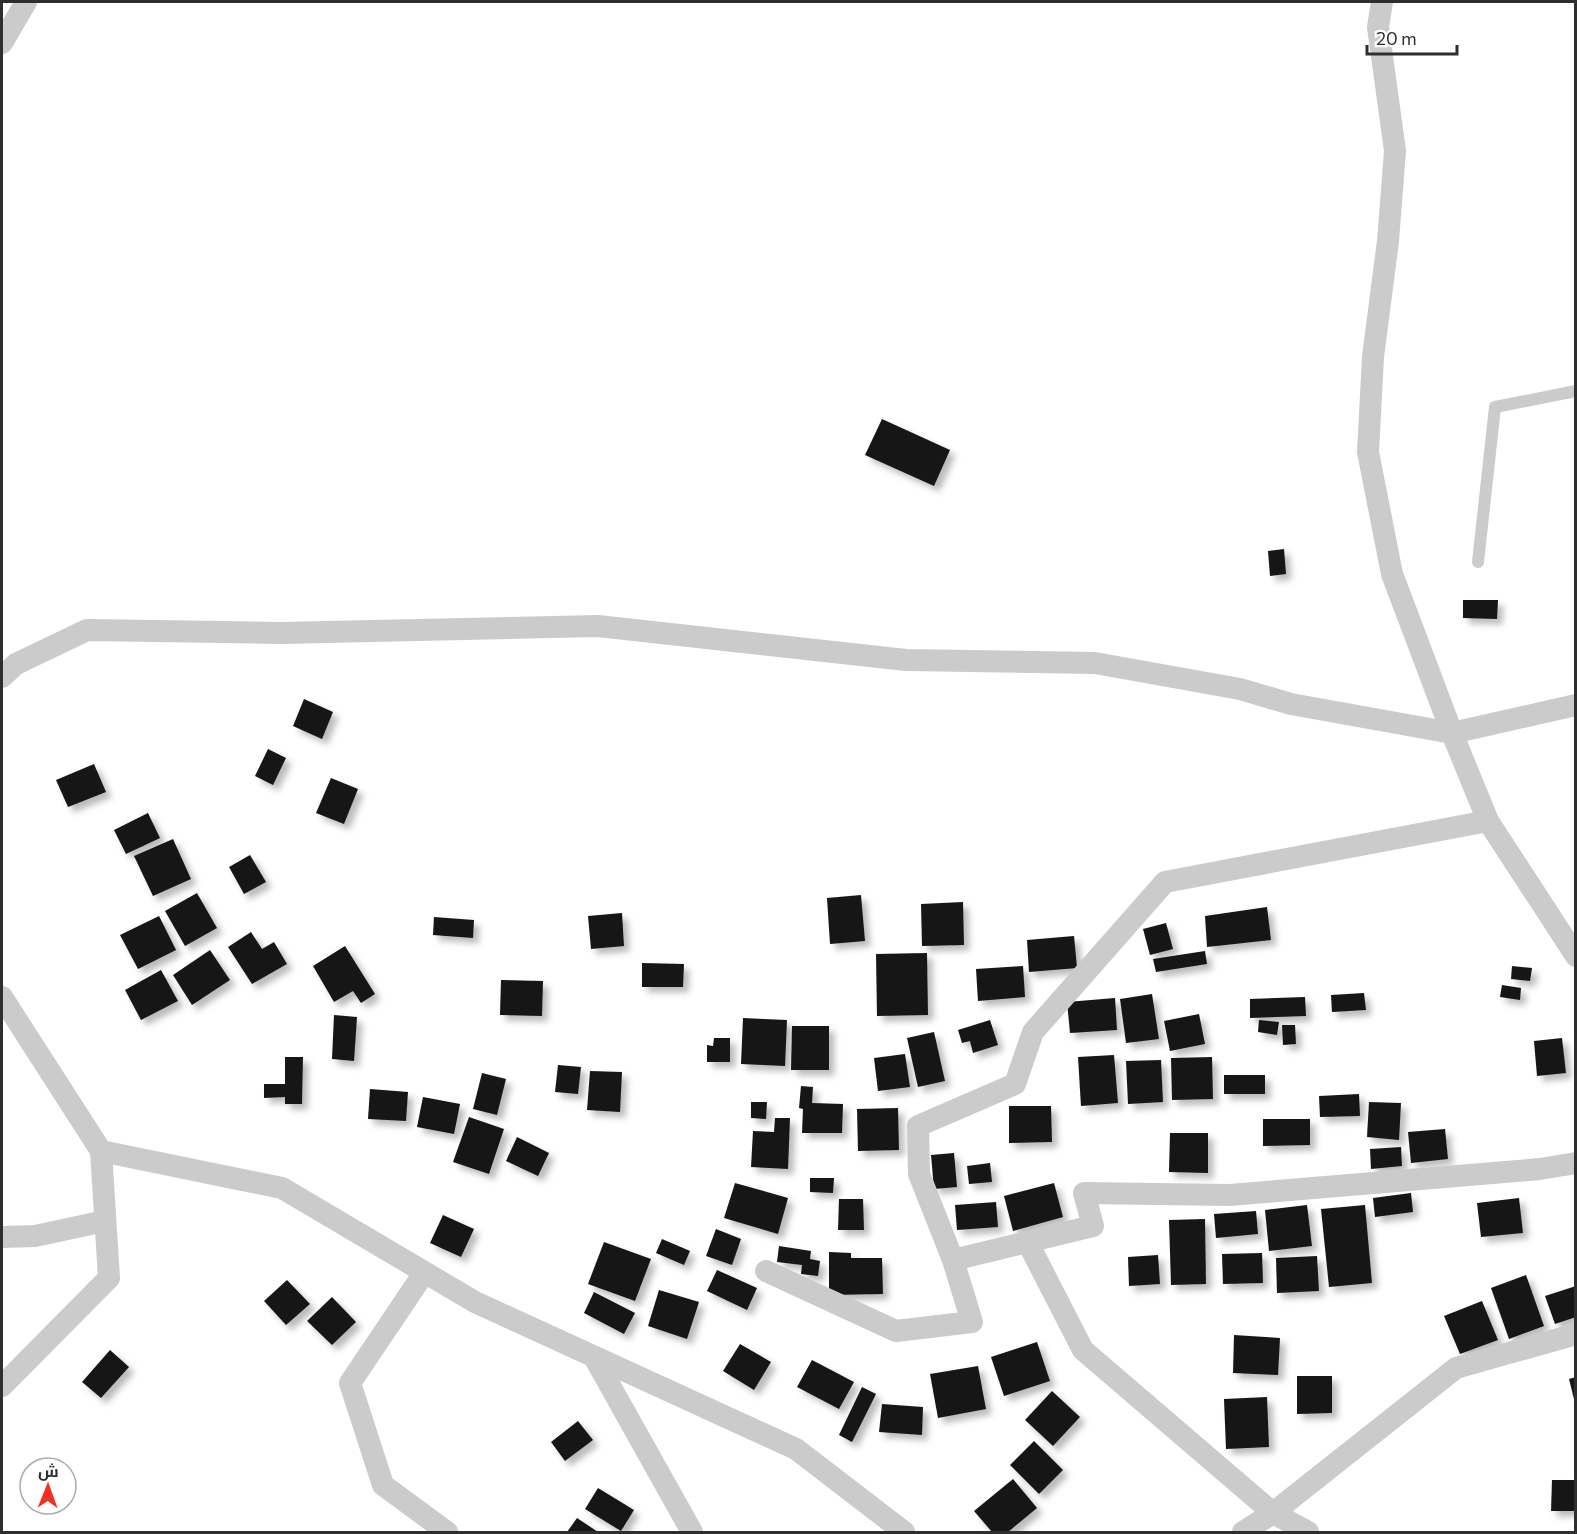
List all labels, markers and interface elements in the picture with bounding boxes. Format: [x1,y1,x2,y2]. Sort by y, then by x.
scale bar [1367,18,1457,56]
text: 20 m [1376,27,1417,49]
north arrow [18,1456,78,1516]
text: ش [38,1461,59,1481]

